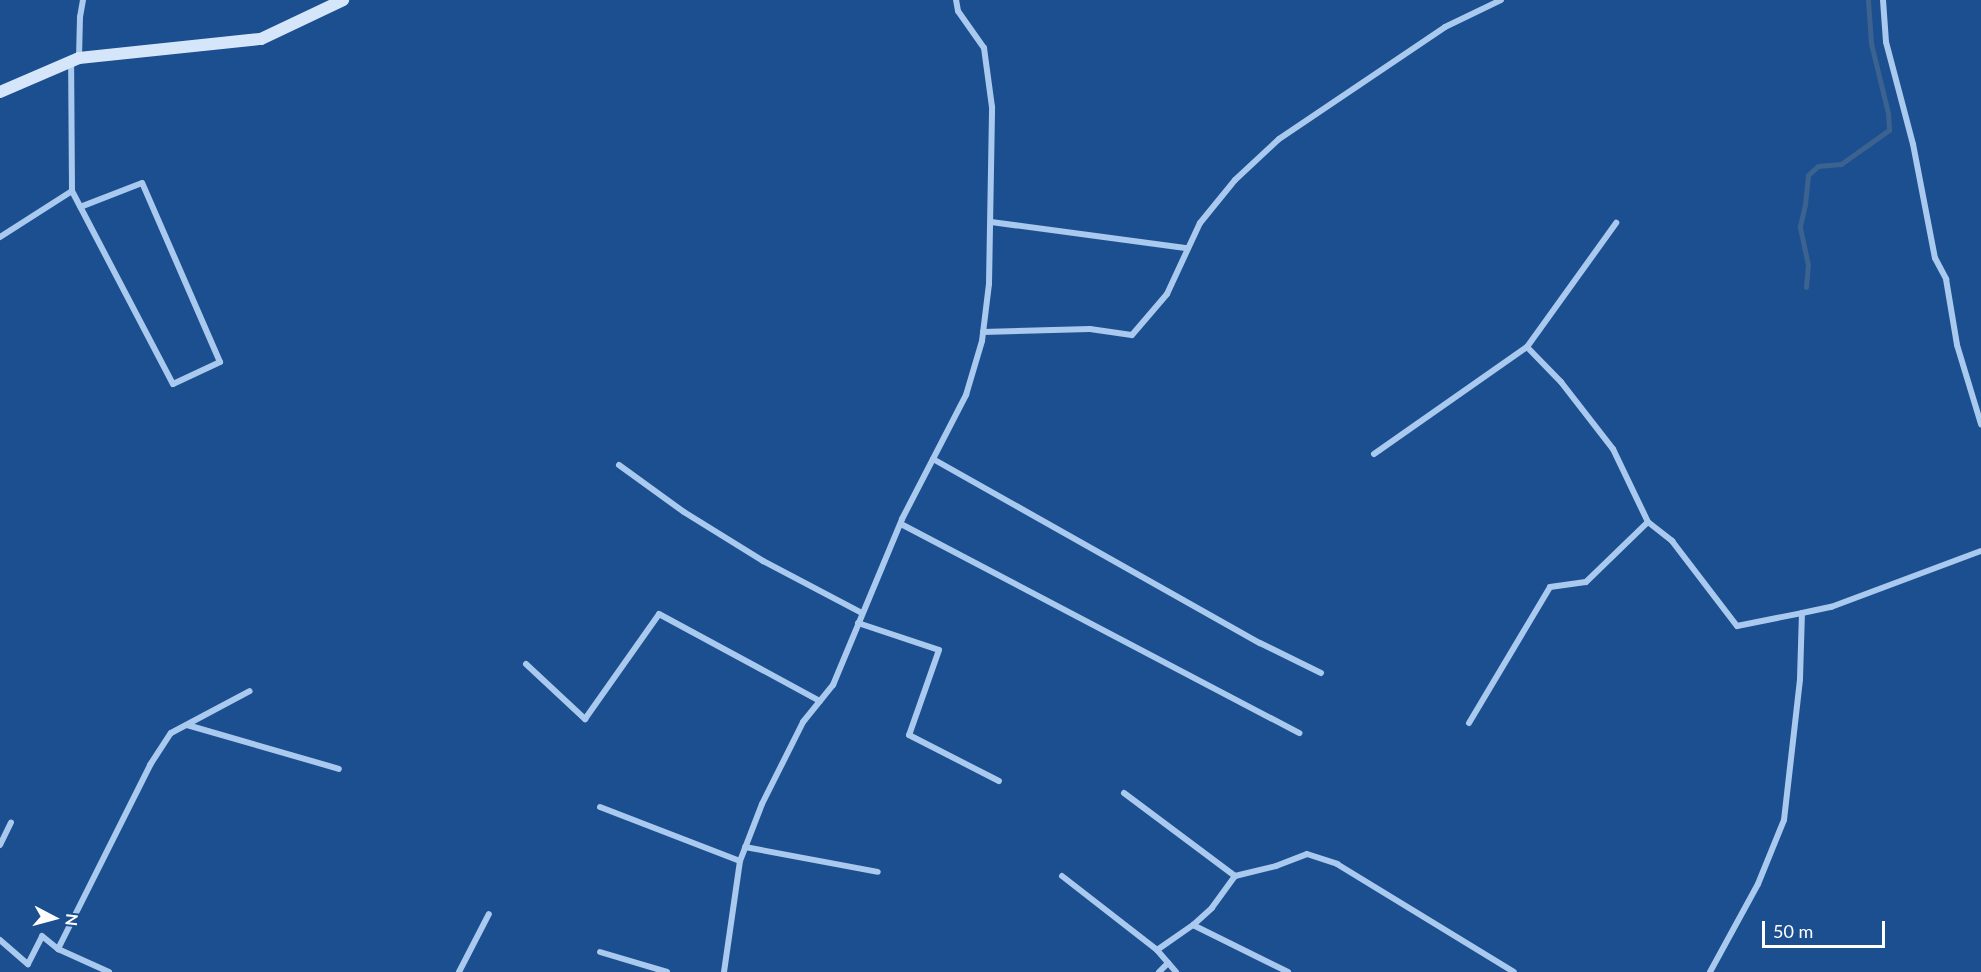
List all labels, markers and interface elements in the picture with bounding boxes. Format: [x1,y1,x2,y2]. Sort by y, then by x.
north arrow [24,888,84,948]
scale bar [1765,909,1888,947]
text: N [62,913,82,927]
text: 50 m [1773,920,1813,942]

